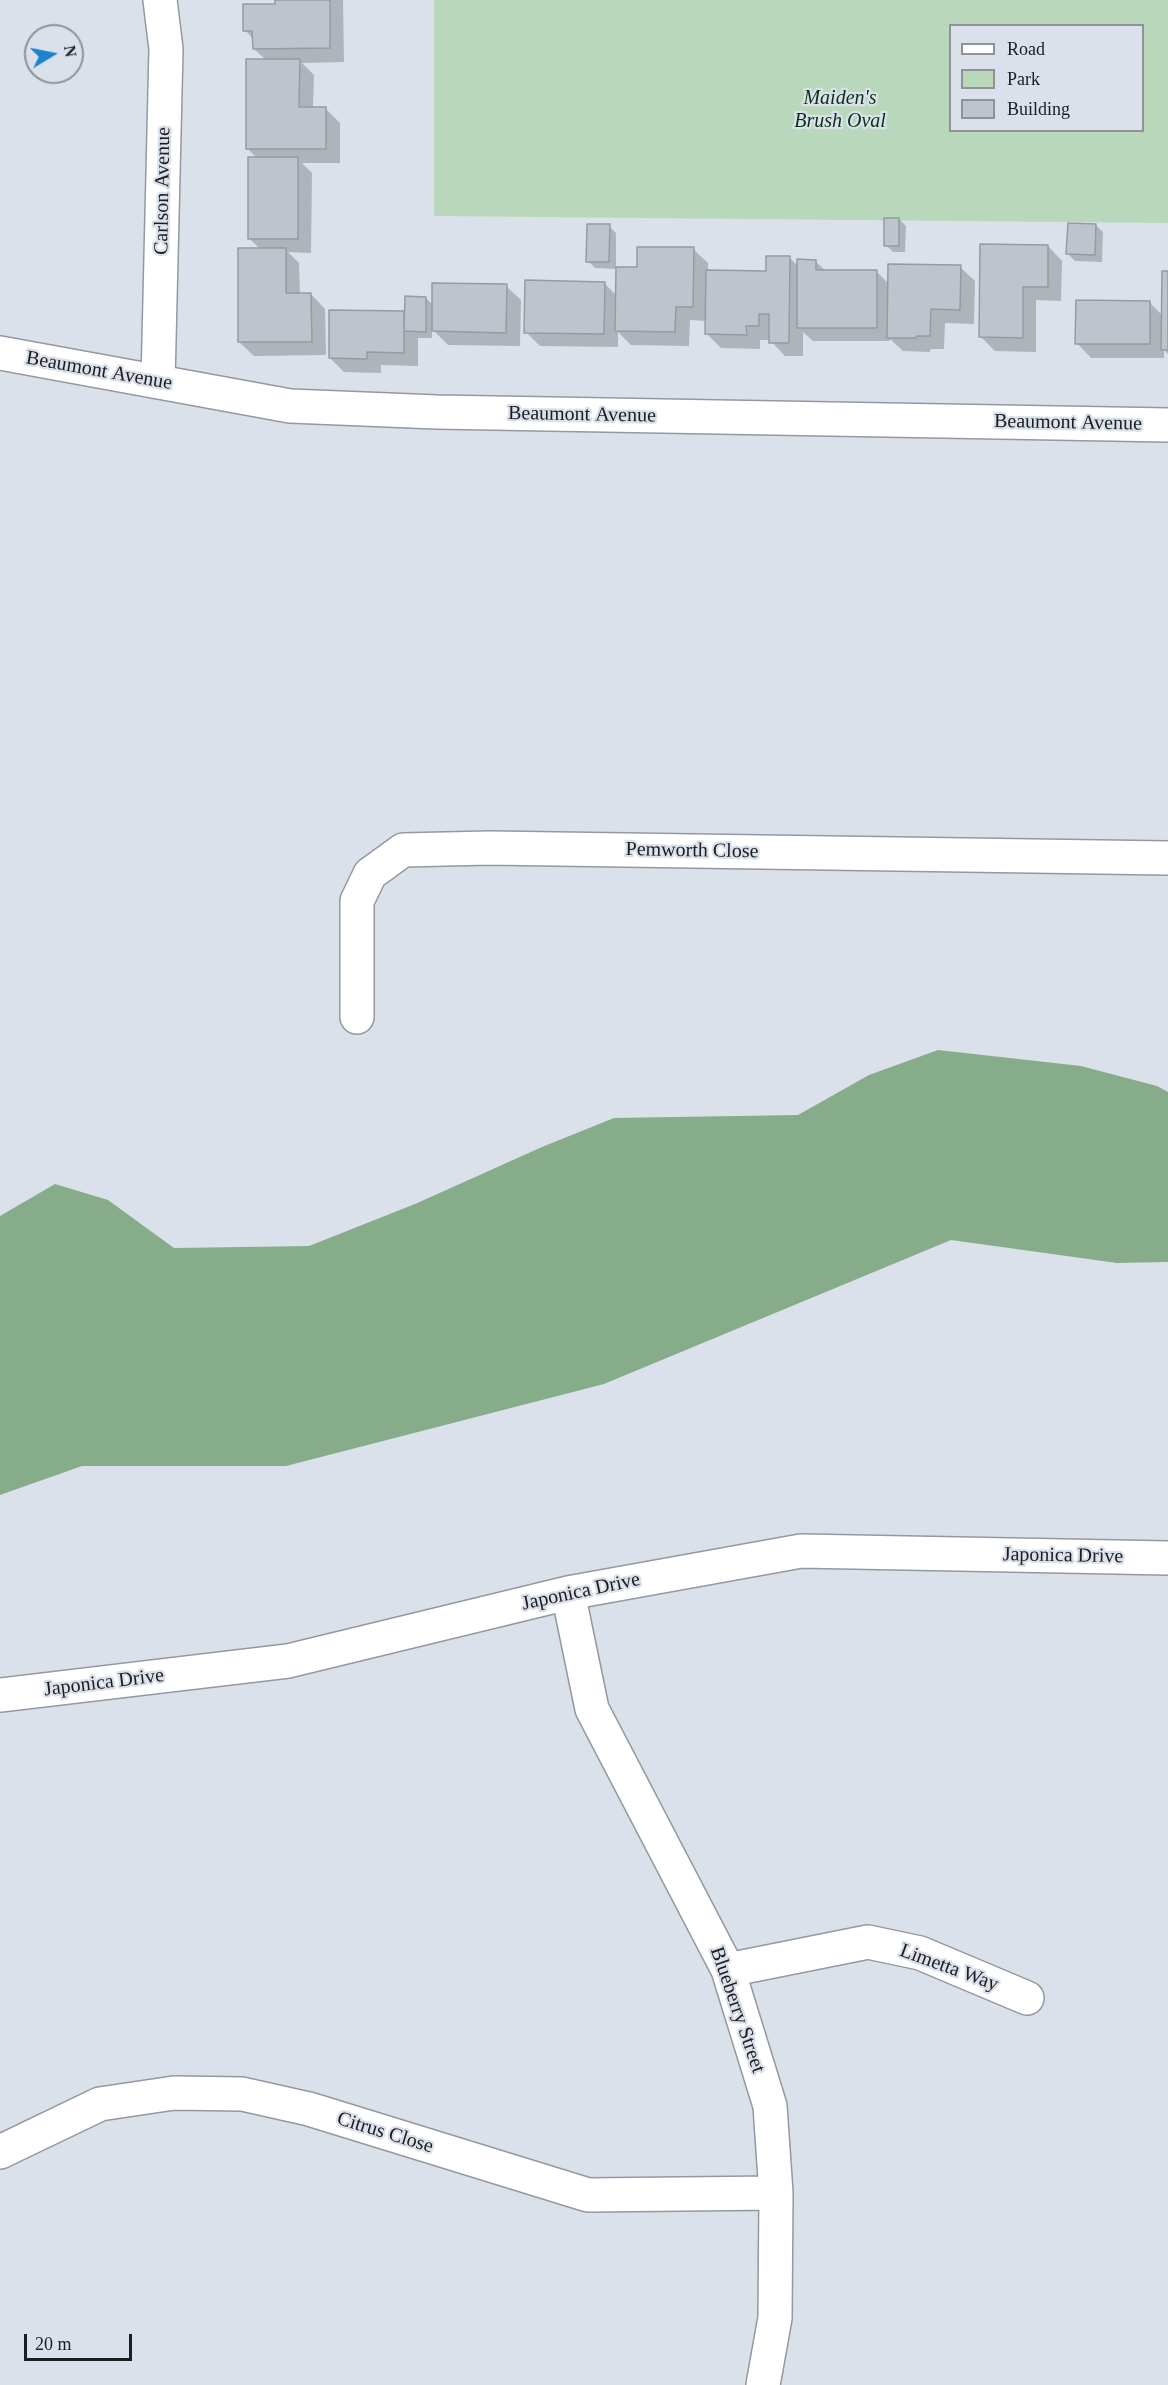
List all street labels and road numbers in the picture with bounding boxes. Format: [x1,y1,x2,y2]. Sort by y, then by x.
street label: Carlson Avenue [150,127,176,255]
street label: Beaumont Avenue [24,346,174,396]
street label: Beaumont Avenue [508,402,656,428]
street label: Beaumont Avenue [994,410,1142,436]
street label: Pemworth Close [625,838,759,864]
street label: Japonica Drive [1003,1543,1123,1569]
street label: Japonica Drive [520,1568,642,1616]
street label: Japonica Drive [43,1664,165,1702]
street label: Limetta Way [896,1939,1002,1997]
street label: Blueberry Street [704,1944,770,2076]
street label: Citrus Close [334,2107,436,2159]

